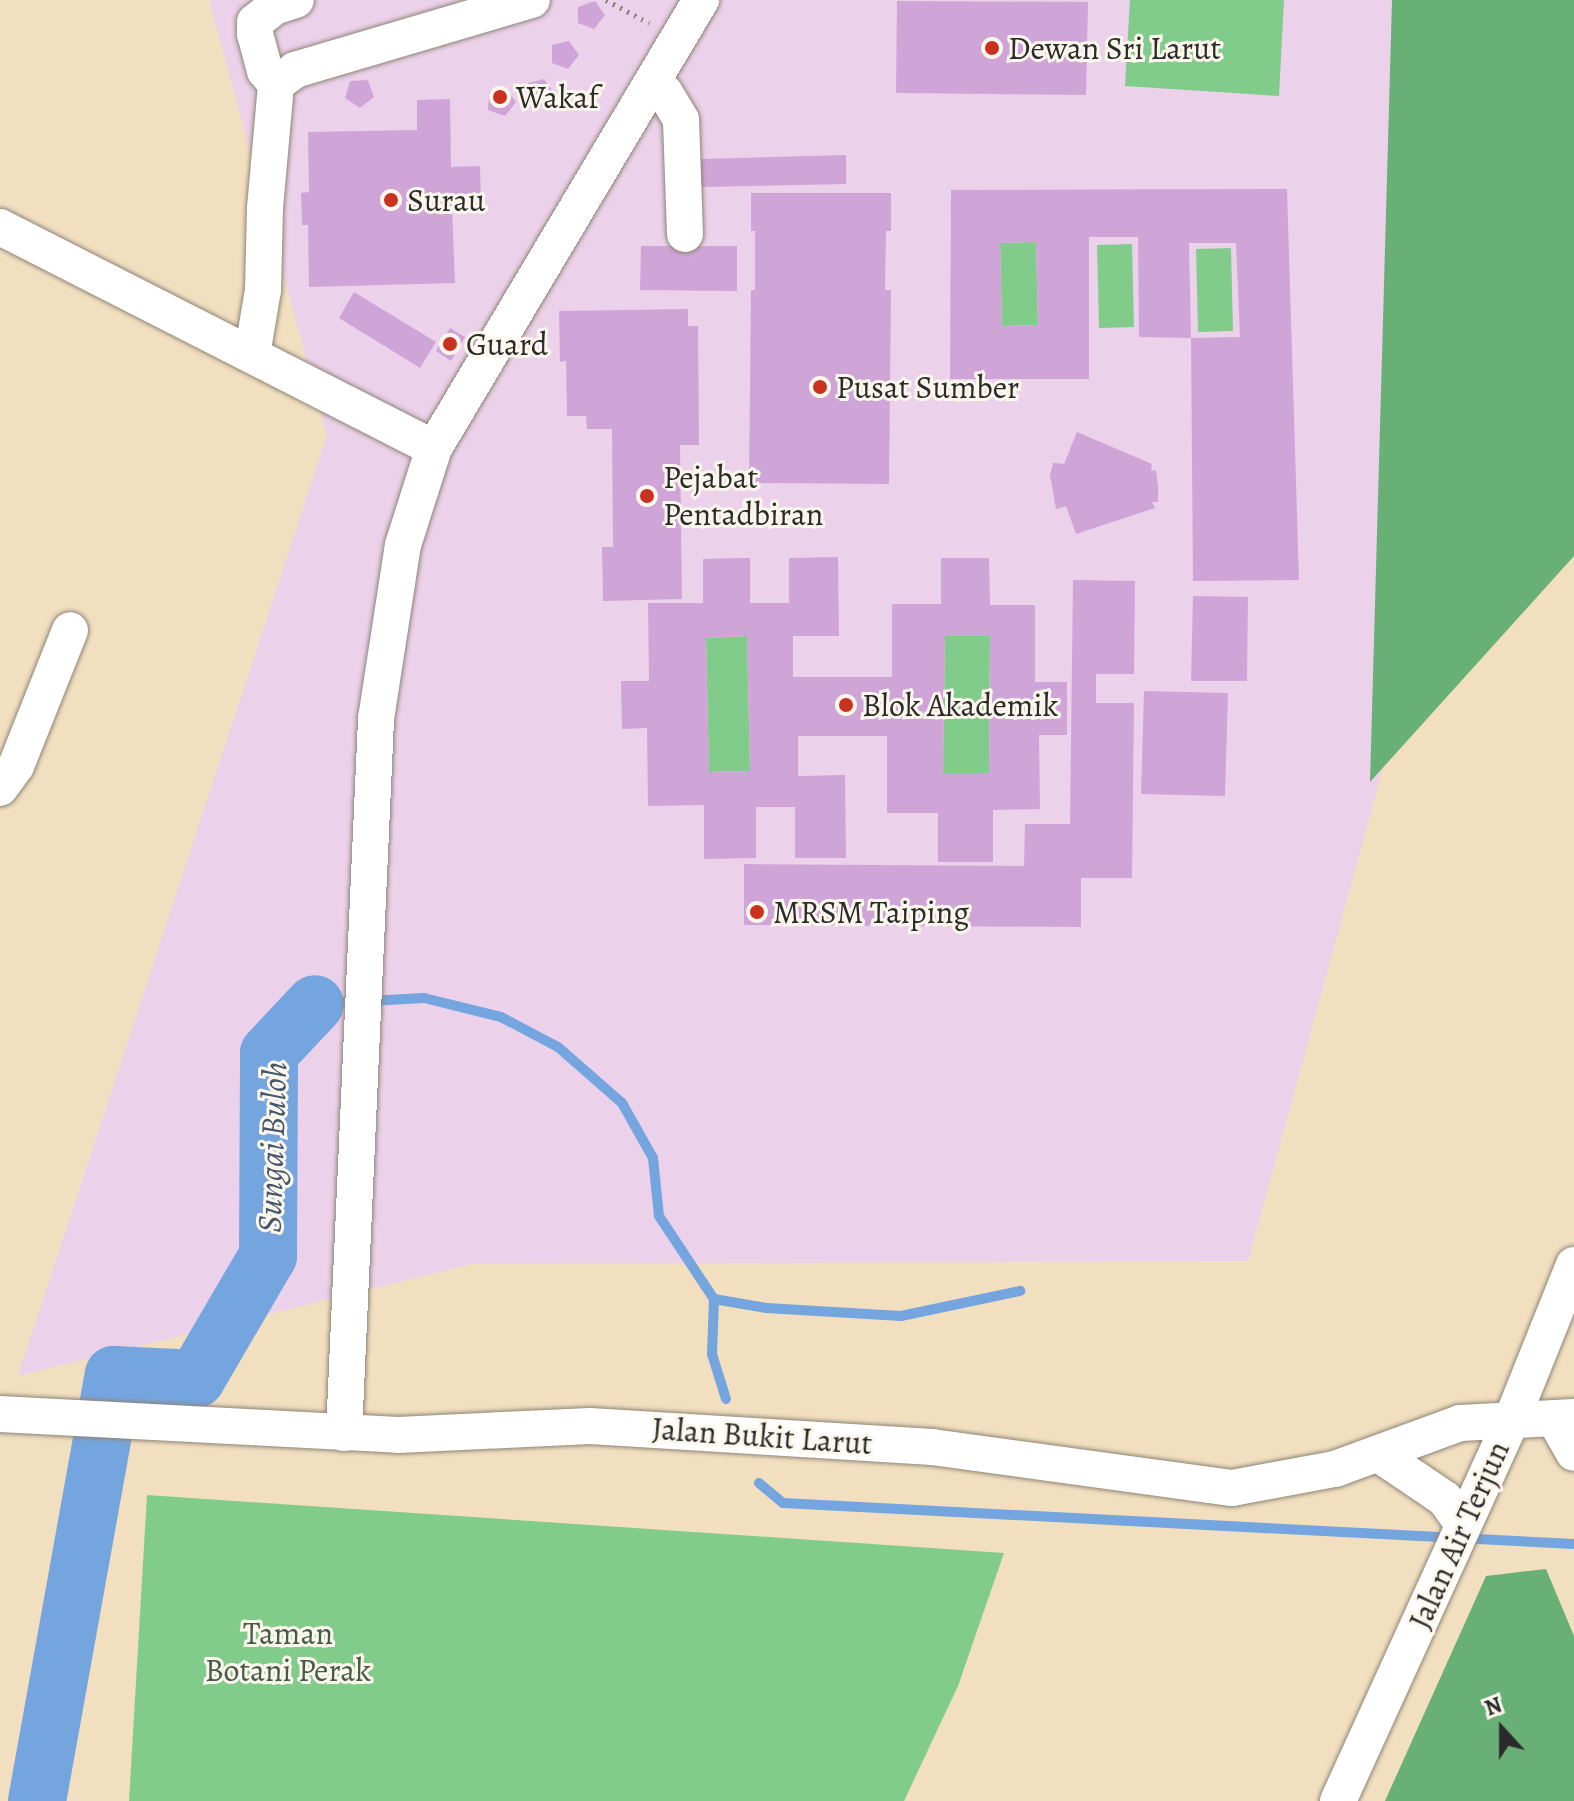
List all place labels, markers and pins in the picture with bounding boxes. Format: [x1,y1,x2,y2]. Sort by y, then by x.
place label: Dewan Sri Larut [1008,29,1221,67]
marker: Dewan Sri Larut [983,39,1001,57]
place label: Wakaf [516,78,599,116]
marker: Wakaf [491,88,509,106]
place label: Surau [407,181,485,219]
marker: Surau [382,191,400,209]
place label: Guard [466,325,548,363]
marker: Guard [441,335,459,353]
place label: Pusat Sumber [836,368,1019,406]
marker: Pusat Sumber [811,378,829,396]
place label: Pejabat Pentadbiran [663,459,823,534]
marker: Pejabat Pentadbiran [638,487,656,505]
place label: Blok Akademik [862,686,1058,724]
marker: Blok Akademik [837,696,855,714]
place label: MRSM Taiping [773,893,969,931]
marker: MRSM Taiping [748,903,766,921]

